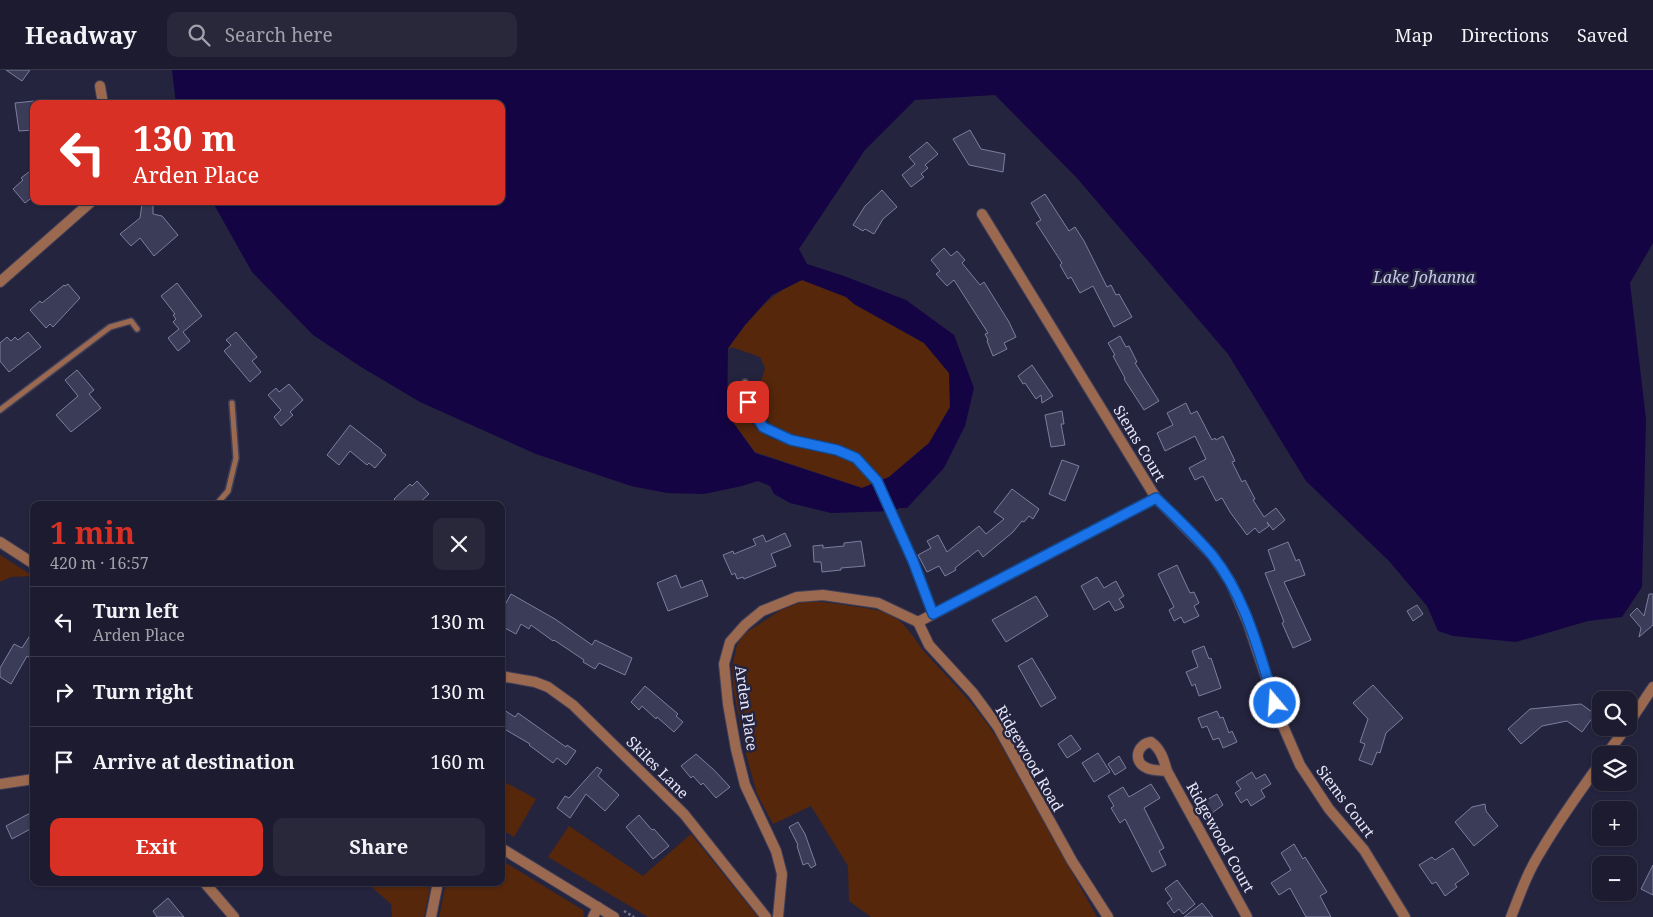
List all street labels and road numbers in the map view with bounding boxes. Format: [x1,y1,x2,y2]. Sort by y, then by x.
street label: Siems Court [1109,401,1171,485]
street label: Arden Place [731,664,763,752]
street label: Ridgewood Road [991,701,1069,815]
street label: Skiles Lane [622,731,694,803]
street label: Siems Court [1312,761,1380,841]
street label: Ridgewood Court [1182,778,1260,896]

